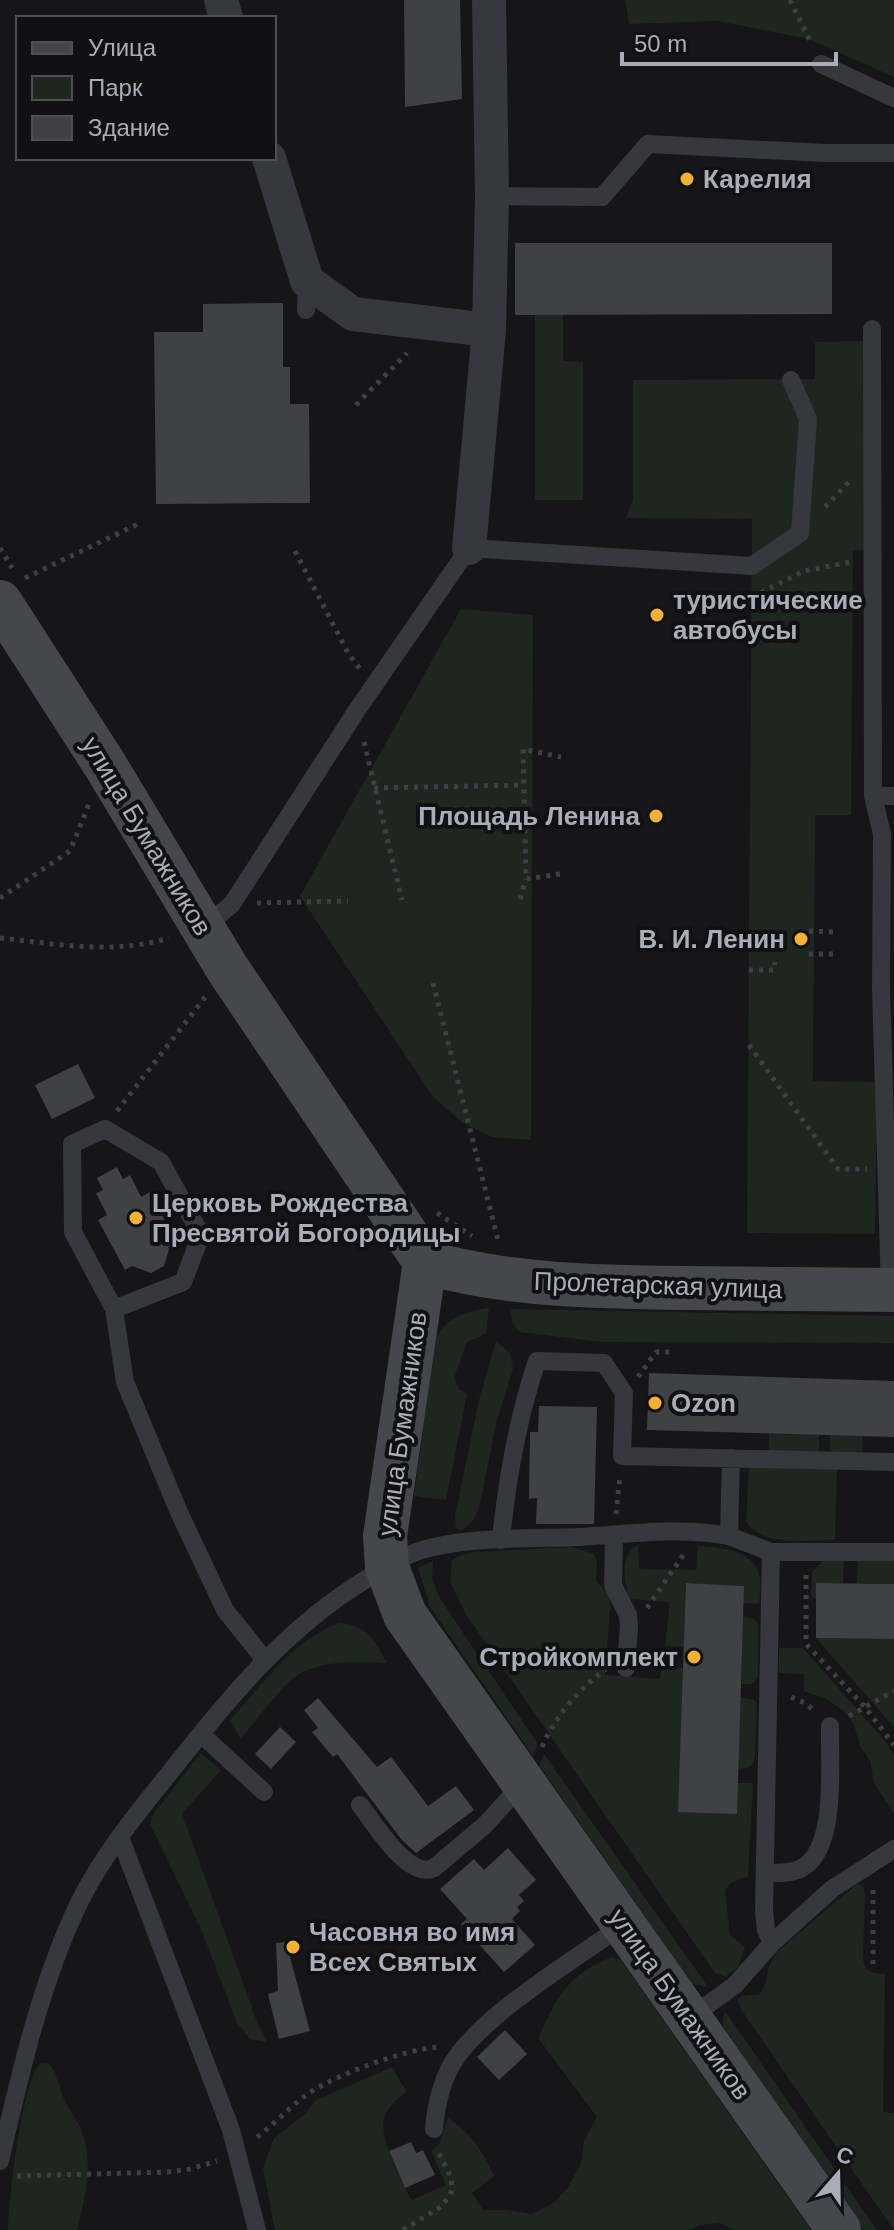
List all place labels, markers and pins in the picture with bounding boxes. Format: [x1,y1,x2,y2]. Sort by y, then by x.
place label: Карелия [703,164,812,194]
marker: Карелия [678,170,696,188]
place label: туристические автобусы [673,585,863,645]
marker: туристические автобусы [648,606,666,624]
place label: Площадь Ленина [418,801,641,831]
marker: Площадь Ленина [647,807,665,825]
place label: В. И. Ленин [639,924,785,954]
marker: В. И. Ленин [792,930,810,948]
place label: Церковь Рождества Пресвятой Богородицы [152,1188,460,1248]
marker: Церковь Рождества Пресвятой Богородицы [127,1209,145,1227]
place label: Ozon [671,1388,736,1418]
marker: Ozon [646,1394,664,1412]
place label: Стройкомплект [479,1642,678,1672]
marker: Стройкомплект [685,1648,703,1666]
place label: Часовня во имя Всех Святых [309,1917,515,1977]
marker: Часовня во имя Всех Святых [284,1938,302,1956]

